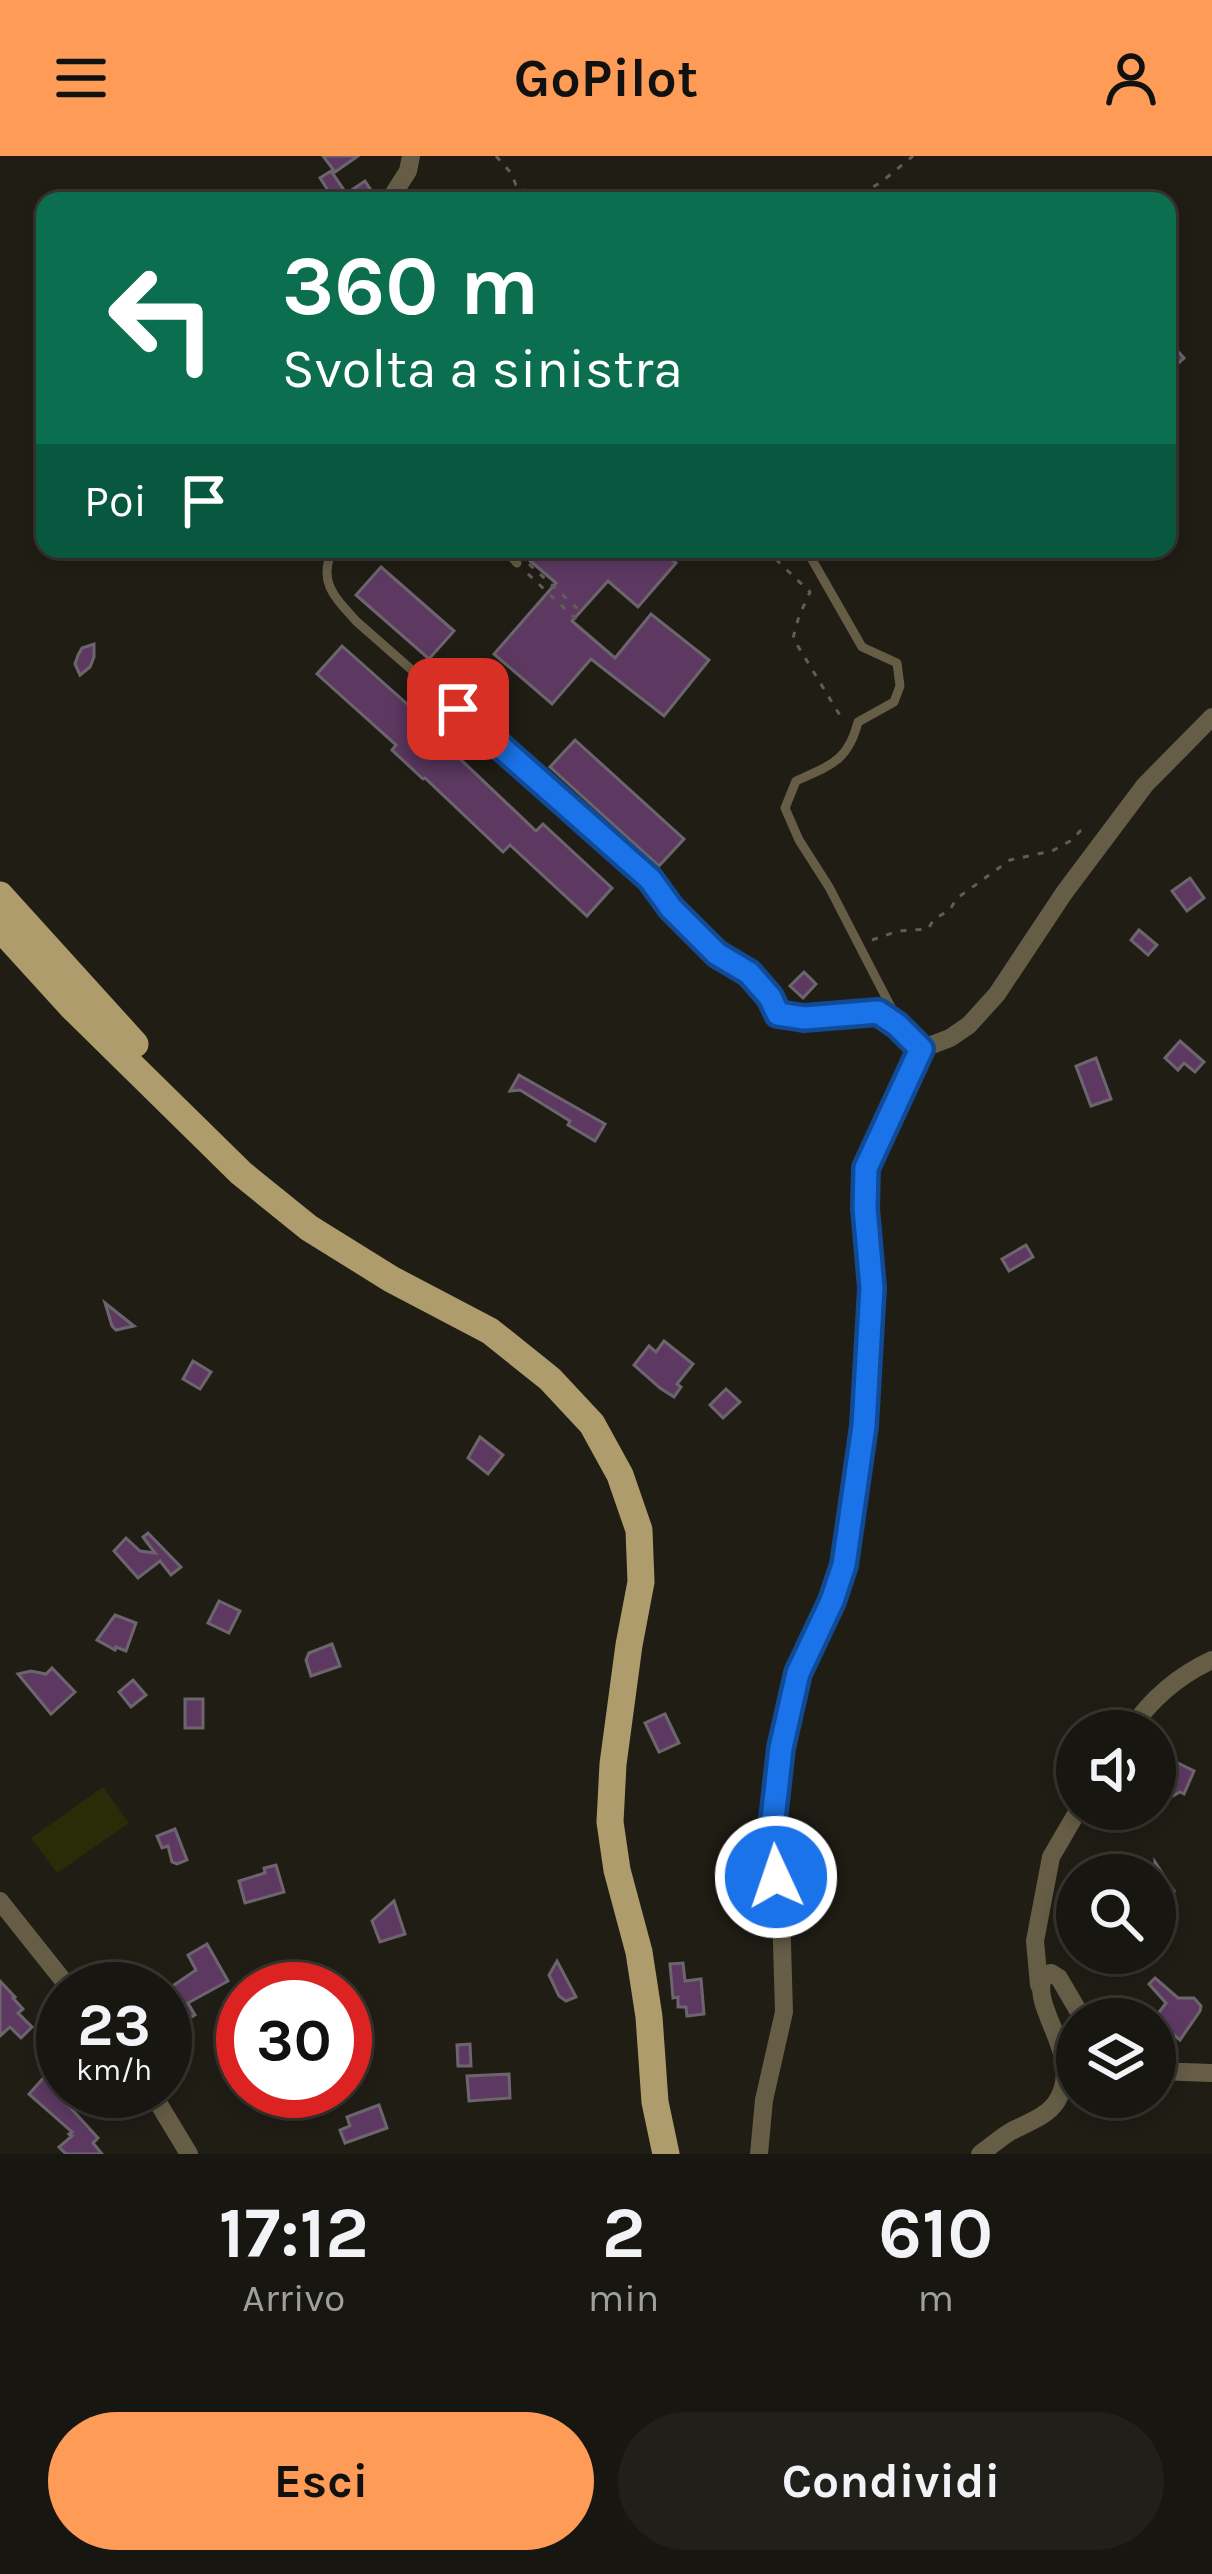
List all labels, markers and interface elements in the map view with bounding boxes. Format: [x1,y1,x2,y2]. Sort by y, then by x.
icon: menu [48,45,114,111]
icon: person [1098,45,1164,111]
text: GoPilot [514,46,698,110]
text: 360 m [282,237,539,335]
icon: left [84,240,240,396]
text: Svolta a sinistra [282,337,683,401]
icon: arrive [171,468,237,534]
text: Poi [84,475,147,527]
pin [407,658,509,760]
icon: arrive [425,676,491,742]
map controls [1056,1710,1176,2118]
button: sound [1056,1710,1176,1830]
position arrow [713,1814,839,1940]
button: search [1056,1854,1176,1974]
speed limit sign: 30 [216,1962,372,2118]
text: 23 [77,1990,151,2060]
button: layers [1056,1998,1176,2118]
text: km/h [76,2052,152,2088]
text: 17:12 [219,2191,369,2275]
text: 2 [602,2191,645,2275]
text: 610 [878,2191,993,2275]
text: Arrivo [242,2275,345,2321]
text: min [588,2275,659,2321]
text: m [917,2275,954,2321]
button: Esci [48,2412,594,2550]
button: Condividi [618,2412,1164,2550]

